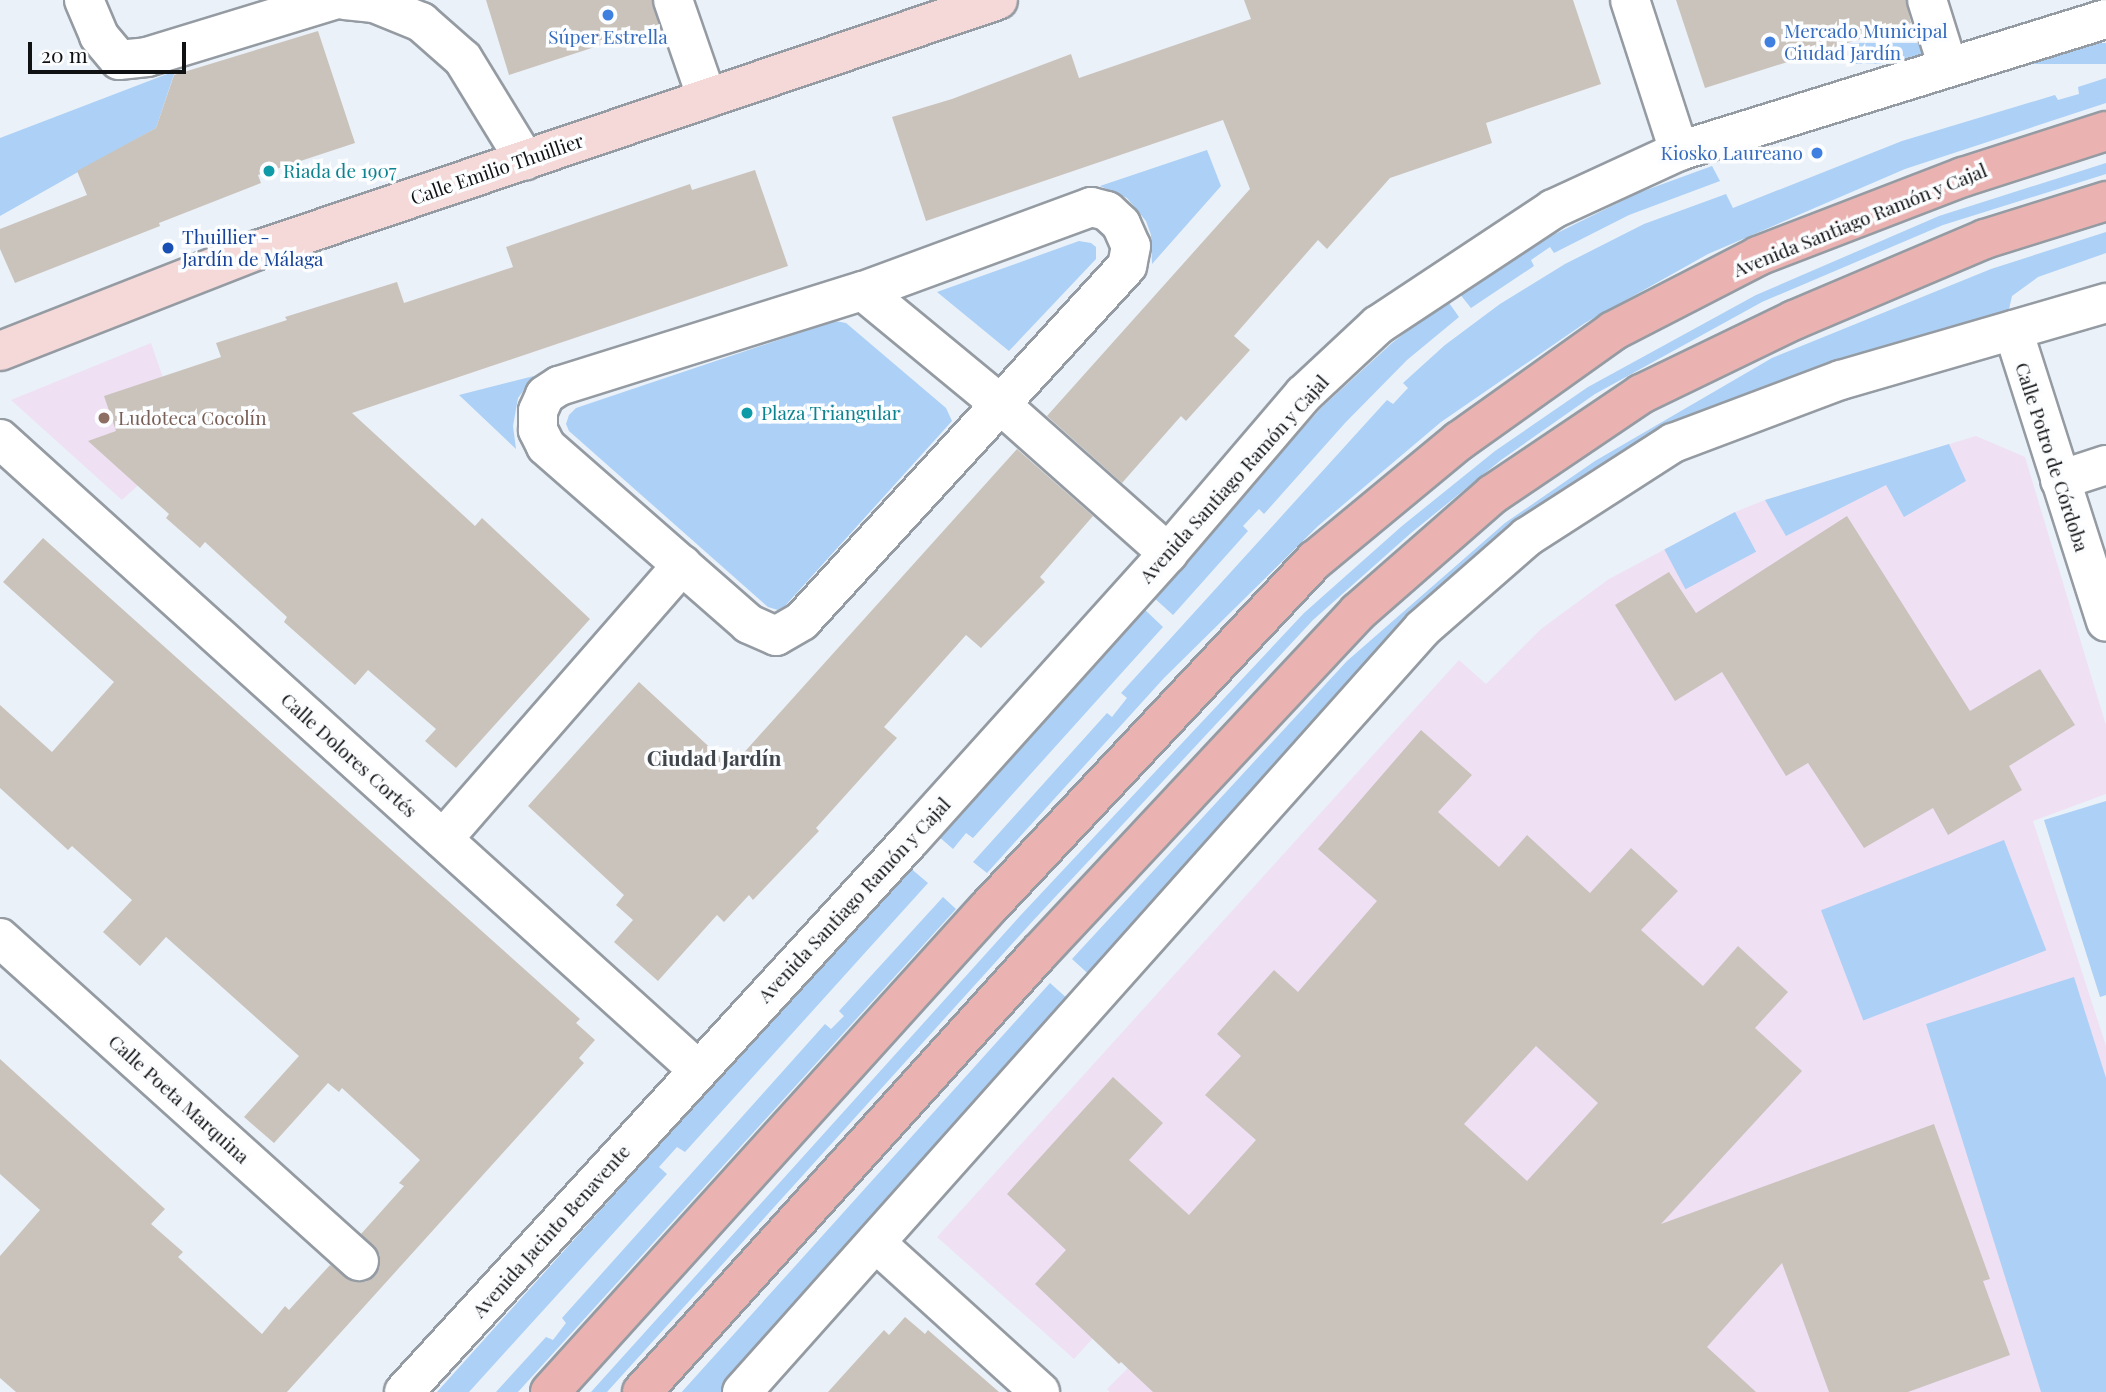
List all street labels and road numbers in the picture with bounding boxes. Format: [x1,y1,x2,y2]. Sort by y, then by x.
street label: Calle Emilio Thuillier [407,129,587,209]
street label: Avenida Santiago Ramón y Cajal [1729,158,1991,282]
street label: Calle Potro de Córdoba [2011,360,2093,554]
street label: Avenida Santiago Ramón y Cajal [1134,370,1334,588]
street label: Calle Dolores Cortés [276,688,422,822]
street label: Avenida Santiago Ramón y Cajal [753,793,955,1007]
street label: Calle Poeta Marquina [104,1030,254,1168]
street label: Avenida Jacinto Benavente [467,1140,635,1322]

